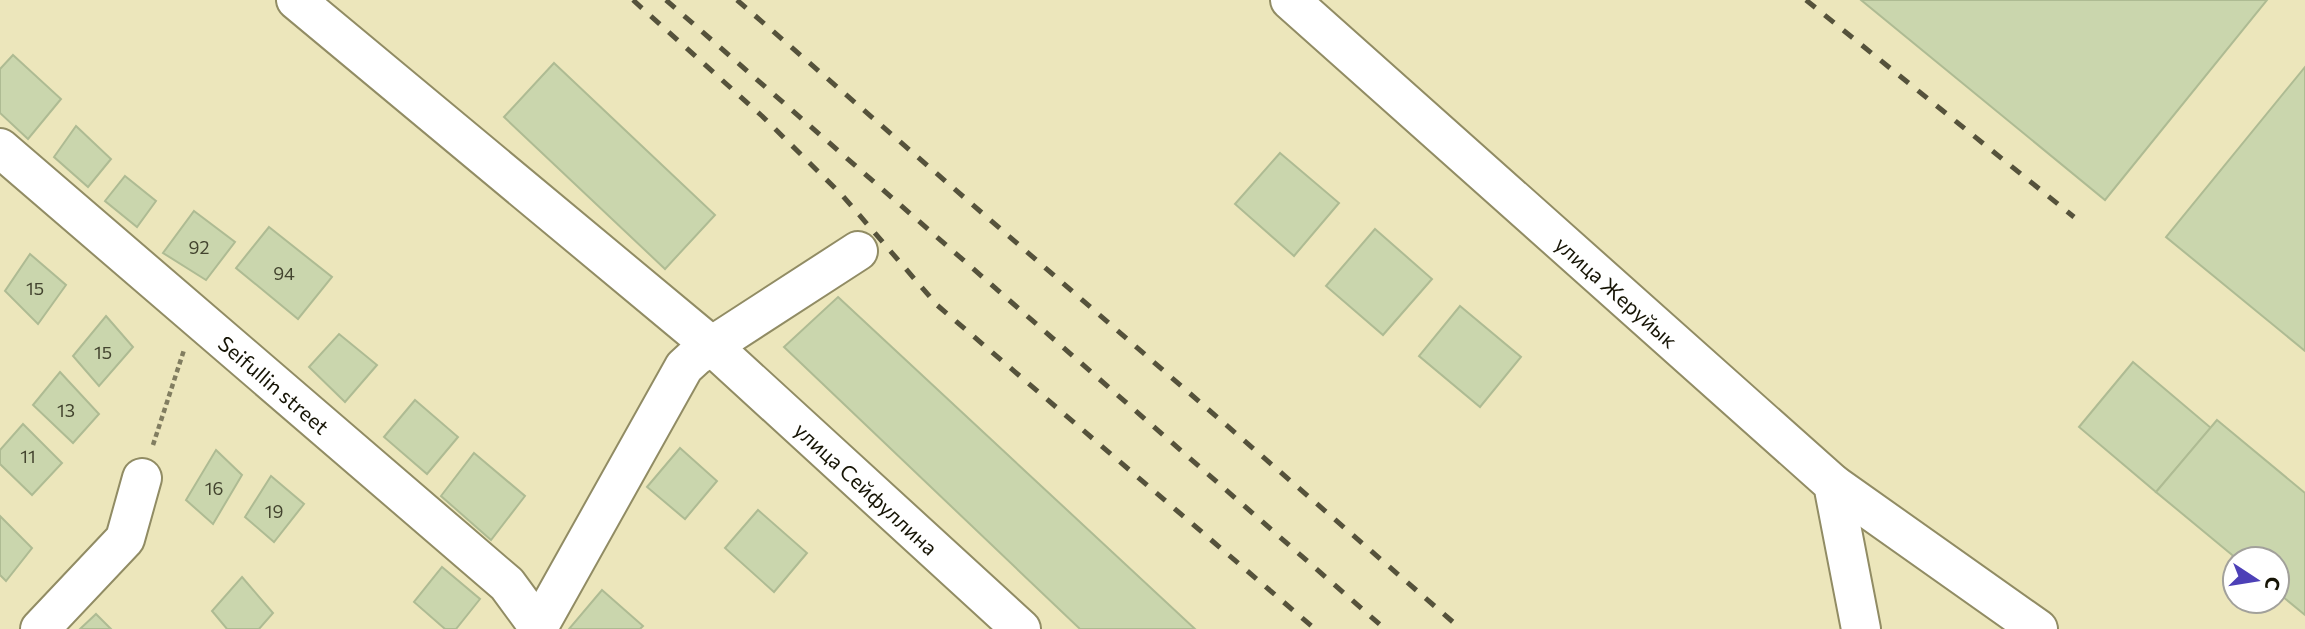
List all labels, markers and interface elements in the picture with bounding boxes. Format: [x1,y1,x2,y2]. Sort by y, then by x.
street label: улица Жеруйык [1551,231,1683,352]
house number: 92 [189,236,209,258]
house number: 94 [273,262,295,284]
house number: 15 [26,277,44,299]
street label: Seifullin street [214,330,335,438]
house number: 15 [94,341,112,363]
house number: 13 [57,399,75,421]
street label: улица Сейфуллина [790,416,943,559]
house number: 11 [20,445,36,467]
house number: 16 [205,477,223,499]
house number: 19 [265,500,283,522]
north arrow [2221,545,2291,615]
text: С [2261,575,2286,592]

